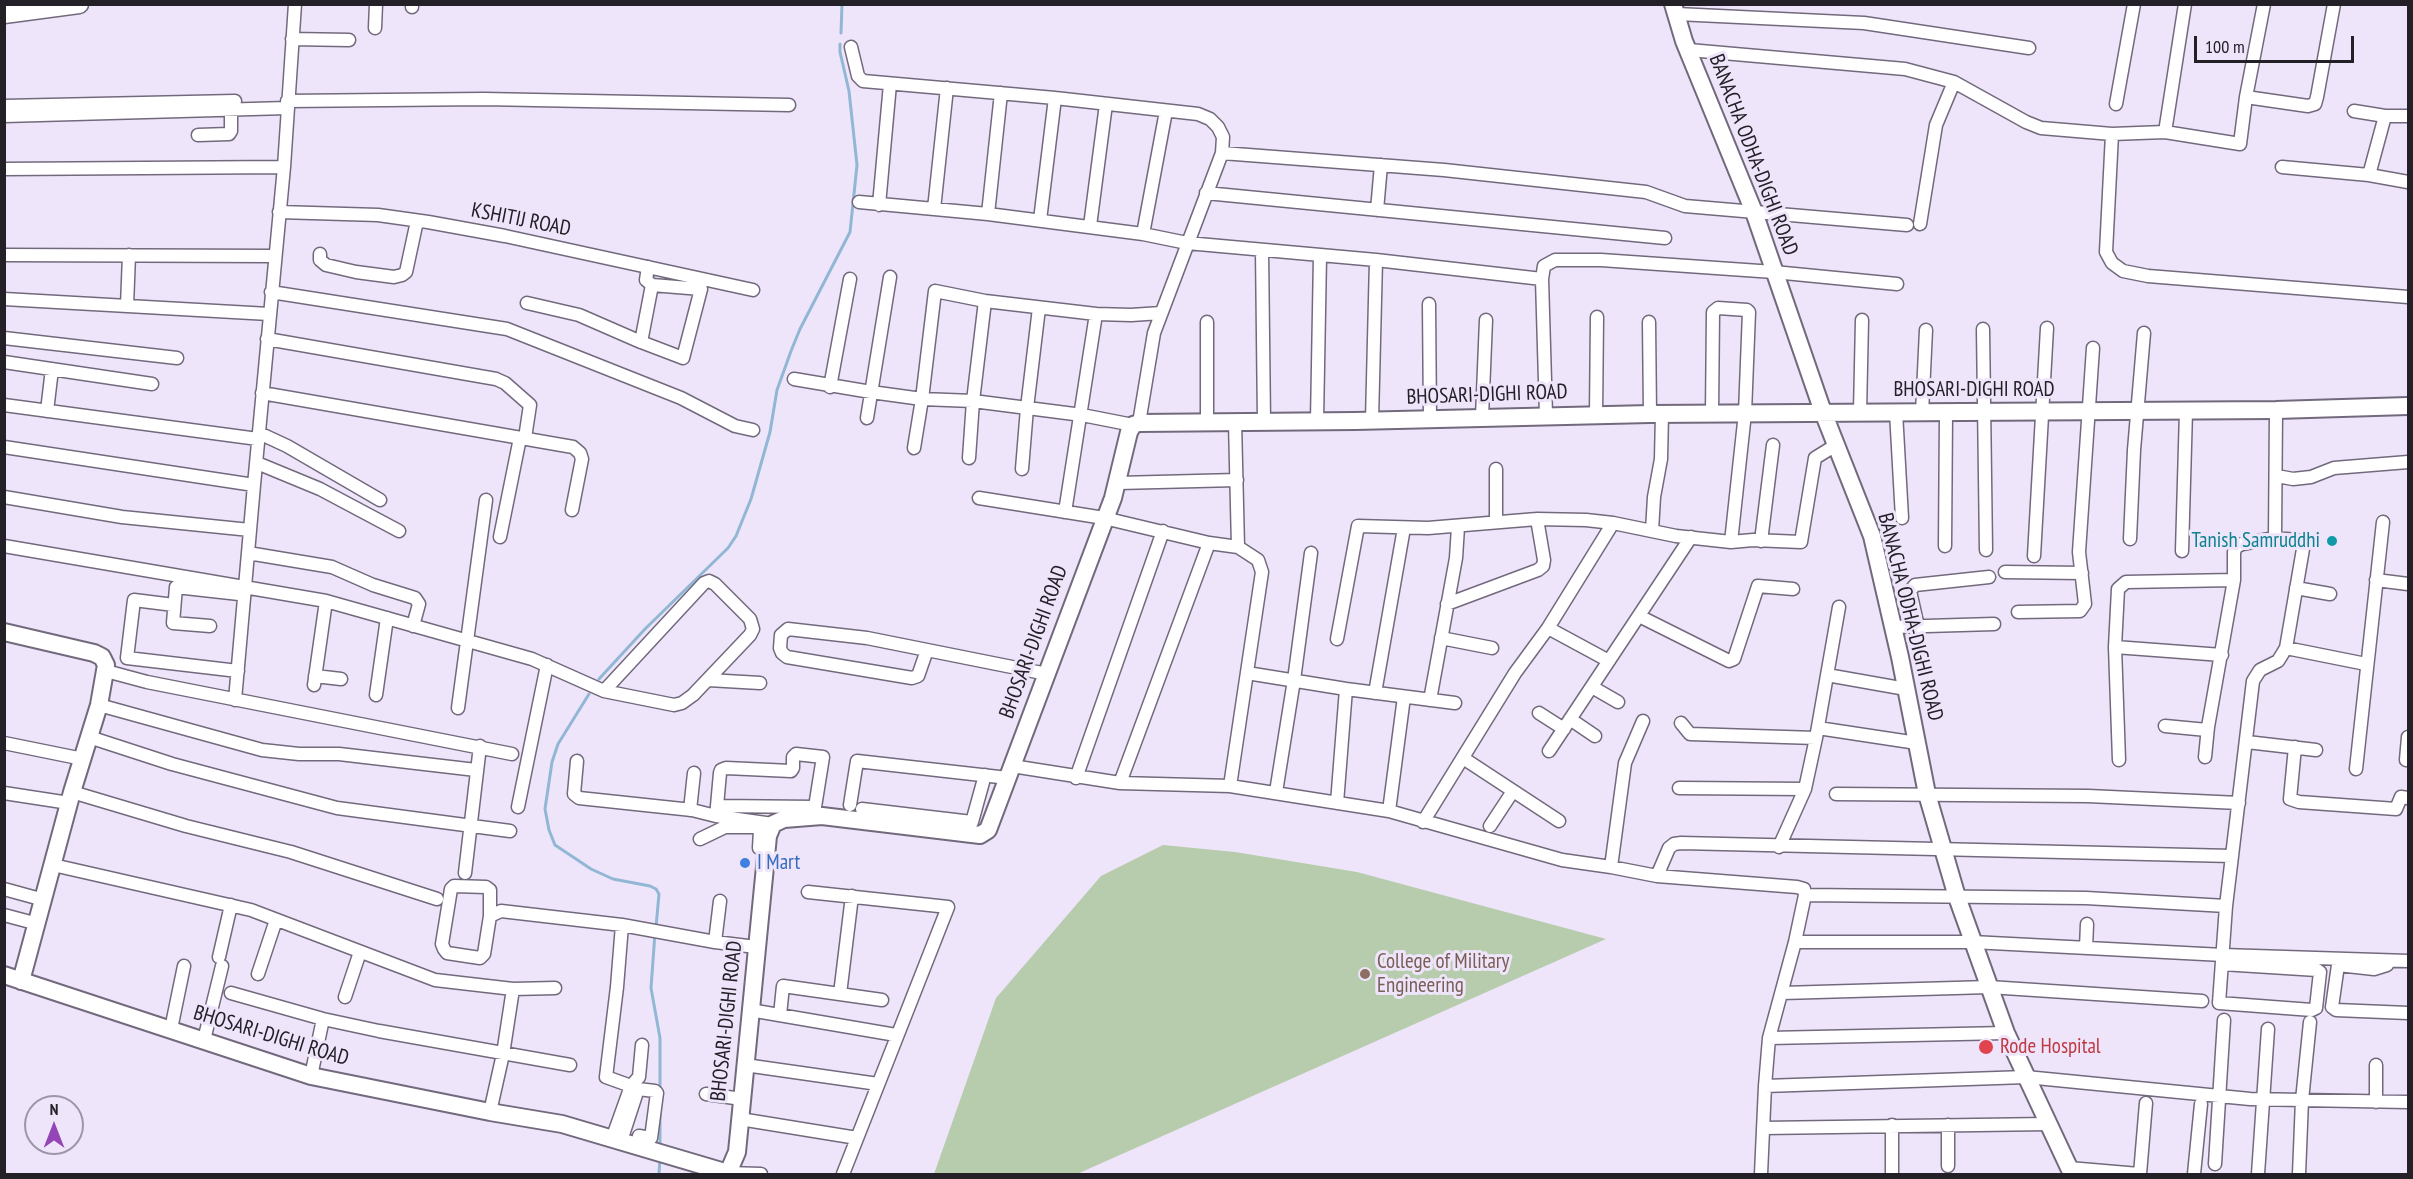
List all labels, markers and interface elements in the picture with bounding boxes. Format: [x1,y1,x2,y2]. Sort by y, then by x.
scale bar [2197,24,2358,62]
text: 100 m [2205,35,2245,58]
street label: BANACHA ODHA-DIGHI ROAD [1703,51,1803,259]
street label: KSHITIJ ROAD [469,198,573,242]
street label: BHOSARI-DIGHI ROAD [1893,377,2055,403]
street label: BHOSARI-DIGHI ROAD [1406,380,1568,410]
street label: BANACHA ODHA-DIGHI ROAD [1872,510,1948,724]
place label: Tanish Samruddhi [2192,528,2320,554]
marker: Tanish Samruddhi [2325,534,2339,548]
street label: BHOSARI-DIGHI ROAD [995,562,1073,722]
place label: I Mart [757,850,800,876]
marker: I Mart [738,856,752,870]
street label: BHOSARI-DIGHI ROAD [706,940,748,1102]
place label: College of Military Engineering [1377,949,1510,999]
marker: College of Military Engineering [1358,967,1372,981]
street label: BHOSARI-DIGHI ROAD [190,1000,352,1072]
place label: Rode Hospital [2000,1034,2101,1060]
marker: Rode Hospital [1977,1038,1995,1056]
north arrow [24,1095,84,1155]
text: N [50,1099,58,1119]

